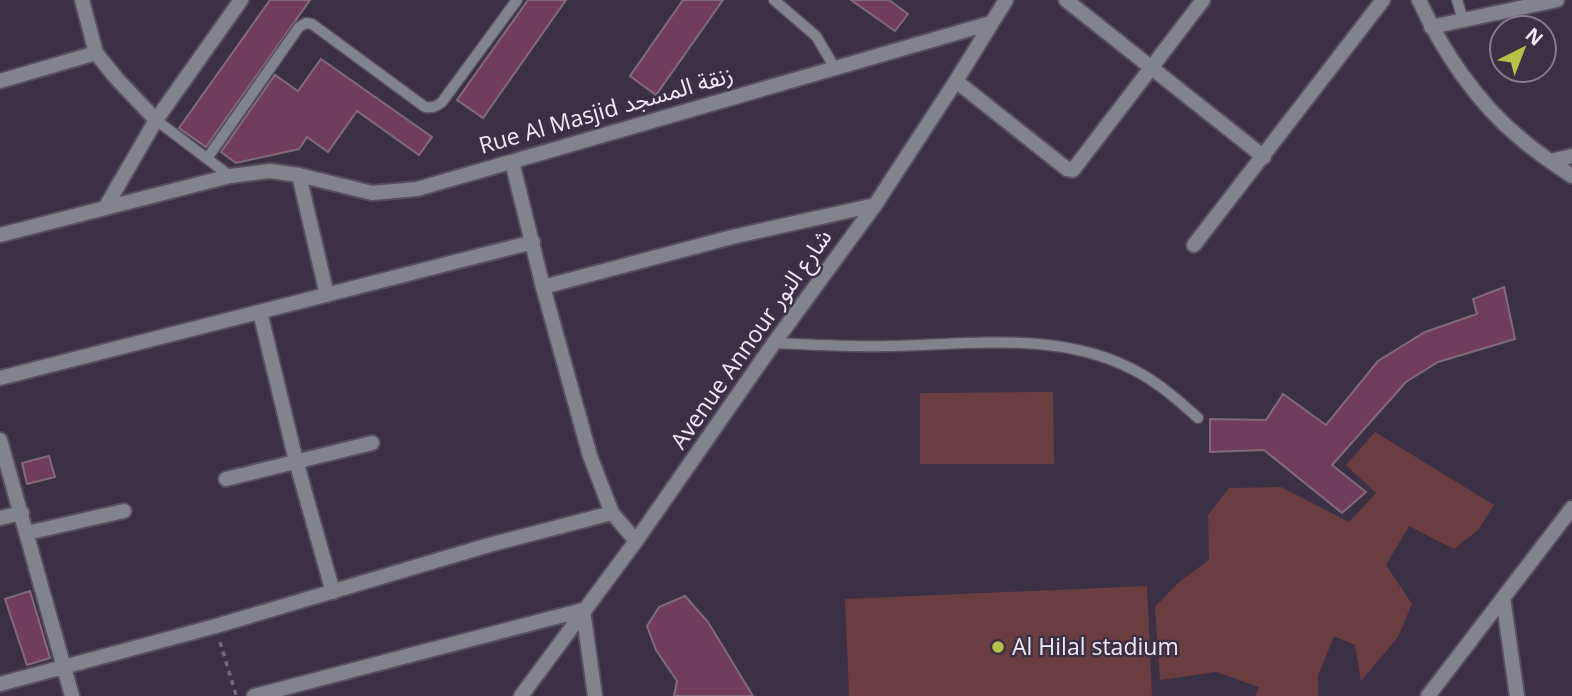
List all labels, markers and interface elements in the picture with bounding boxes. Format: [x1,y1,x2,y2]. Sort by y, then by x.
north arrow [1488,14,1558,84]
text: N [1520,22,1549,51]
street label: Rue Al Masjid زنقة المسجد [475,57,737,161]
street label: Avenue Annour شارع النور [662,222,840,456]
place label: Al Hilal stadium [1012,630,1179,662]
marker: Al Hilal stadium [990,639,1006,655]

